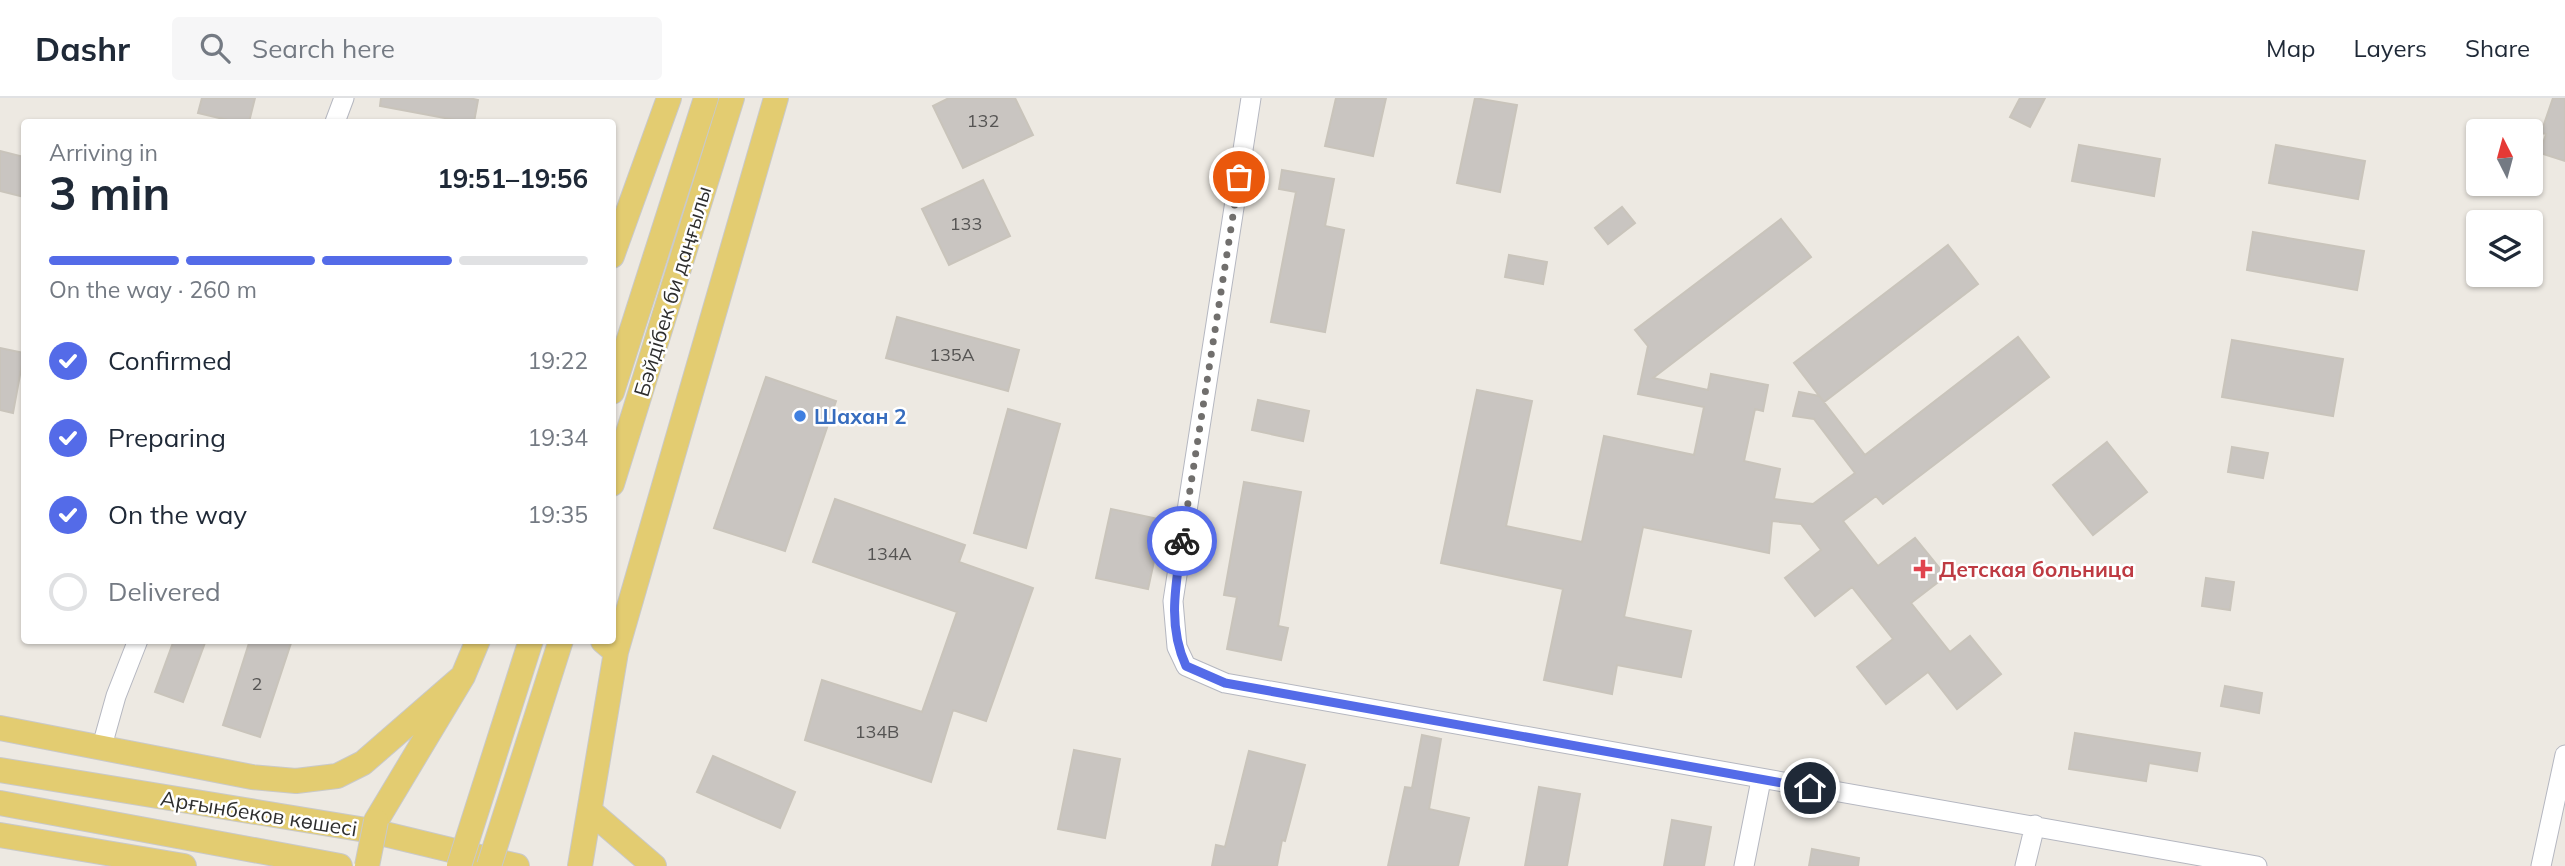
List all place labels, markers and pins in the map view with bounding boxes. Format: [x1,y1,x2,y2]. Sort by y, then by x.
pin [1209,147,1269,207]
place label: Шахан 2 [814,403,907,429]
marker: Шахан 2 [792,408,808,424]
place label: Детская больница [1939,556,2134,582]
marker: Детская больница [1913,559,1933,579]
pin [1780,758,1840,818]

